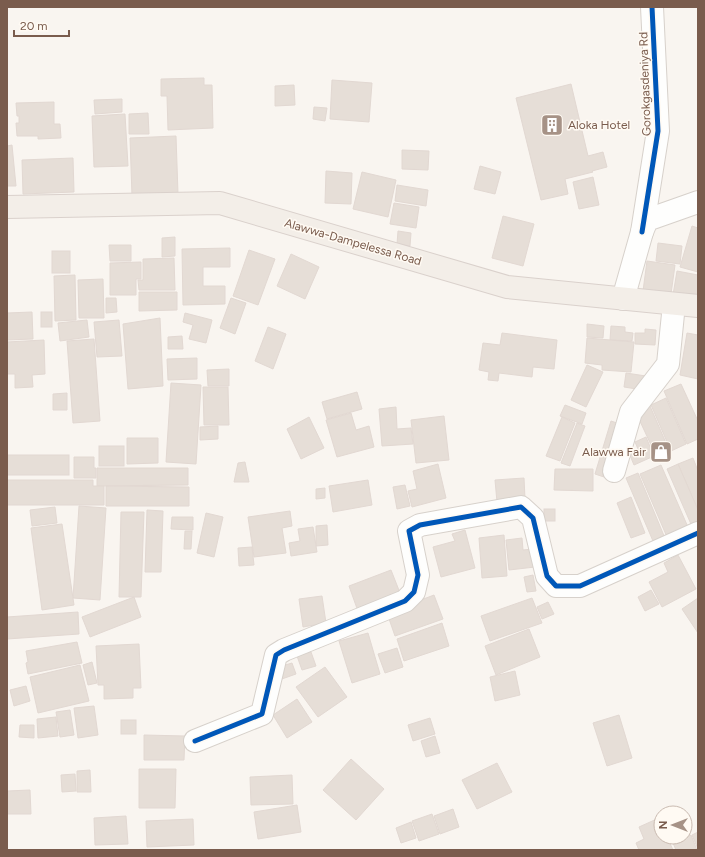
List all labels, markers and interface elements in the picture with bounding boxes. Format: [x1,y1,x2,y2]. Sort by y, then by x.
scale bar [14,12,69,38]
text: 20 m [20,19,48,33]
street label: Gorokgasdeniya Rd [636,32,654,136]
building icon: Aloka Hotel [539,112,565,138]
place label: Aloka Hotel [568,118,630,132]
street label: Alawwa-Dampelessa Road [283,216,423,268]
shop icon: Alawwa Fair [648,439,674,465]
place label: Alawwa Fair [582,445,646,459]
north arrow [653,805,693,845]
text: N [657,821,670,829]

